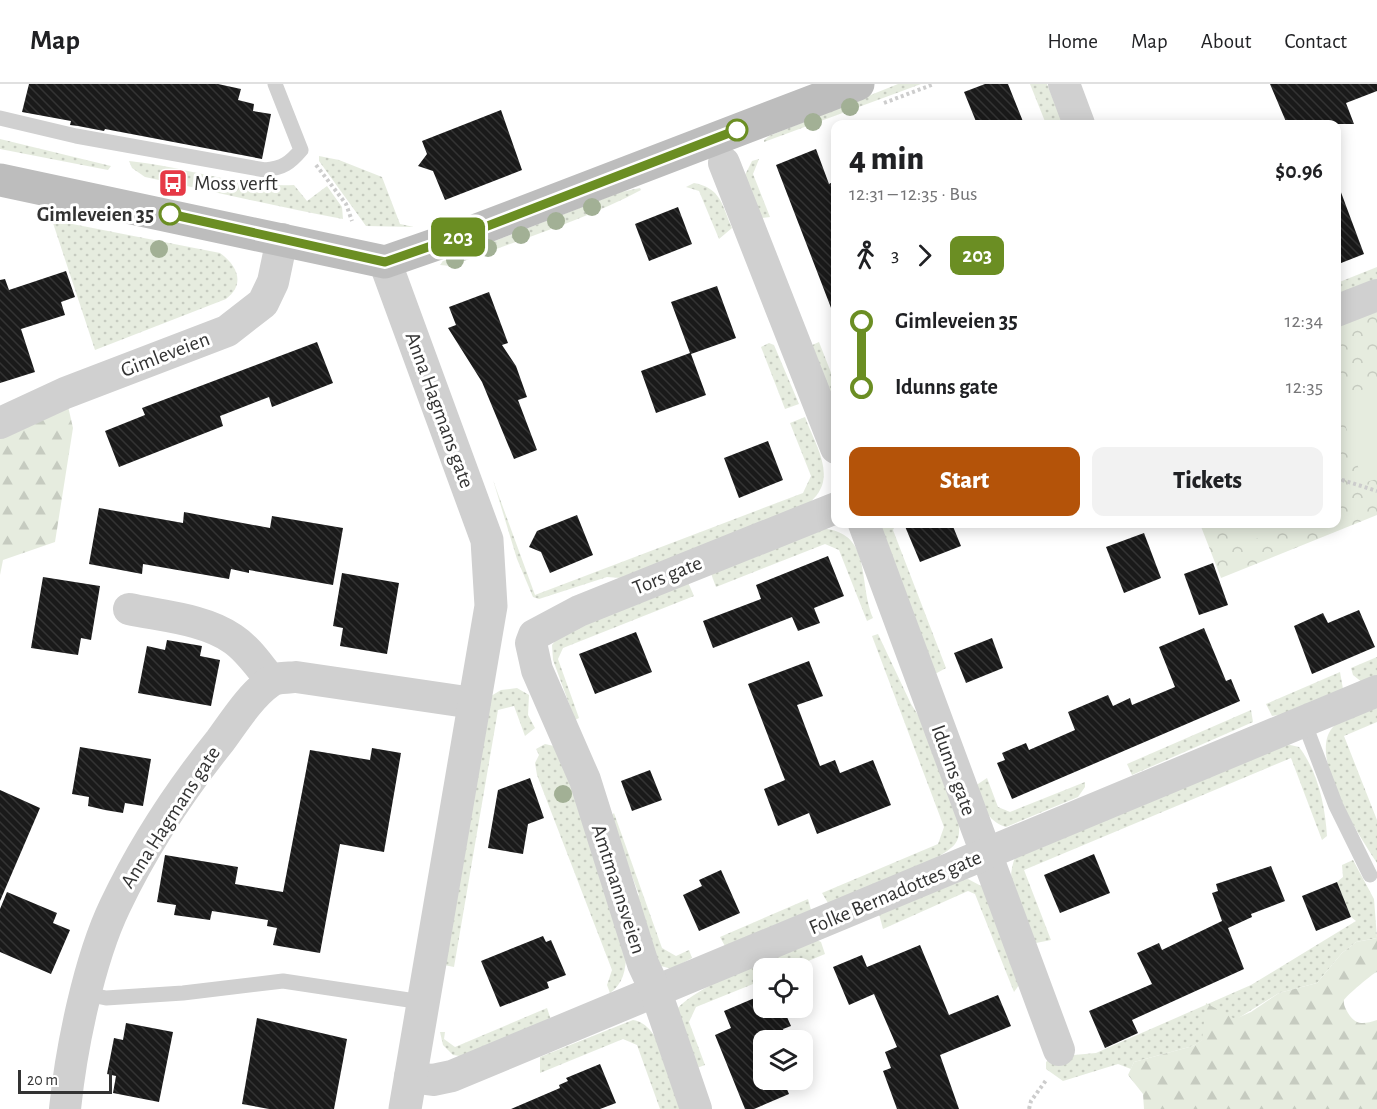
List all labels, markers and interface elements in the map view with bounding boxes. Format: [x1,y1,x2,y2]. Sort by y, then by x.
text: Map [30,27,80,55]
text: Home [1047,31,1098,52]
text: Map [1131,31,1168,52]
text: About [1201,31,1251,52]
text: Contact [1284,31,1347,52]
unlabelled marker [726,119,748,141]
text: 4 min [849,143,924,176]
text: $0.96 [1275,160,1323,182]
bus stop icon: Moss verft [157,167,189,199]
place label: Moss verft [194,173,278,194]
text: 12:31 – 12:35 · Bus [849,184,977,204]
marker: Gimleveien 35 [159,203,181,225]
place label: Gimleveien 35 [37,204,154,225]
line badge: 203 [424,218,492,256]
text: 203 [443,227,473,248]
icon: walk [849,239,882,272]
icon: forward [908,239,941,272]
text: 3 [891,245,899,265]
text: 203 [962,245,992,266]
text: Gimleveien 35 [895,310,1018,332]
text: 12:34 [1285,311,1323,331]
street label: Gimleveien [118,328,212,381]
street label: Anna Hagmans gate [402,329,478,491]
text: Idunns gate [895,376,998,398]
text: 12:35 [1286,377,1323,397]
button: Start [849,447,1080,516]
button: Tickets [1092,447,1323,516]
street label: Tors gate [630,552,705,599]
street label: Idunns gate [927,722,980,818]
street label: Anna Hagmans gate [117,743,224,892]
street label: Amtmannsveien [588,822,649,957]
street label: Folke Bernadottes gate [806,847,985,938]
map controls [753,958,813,1090]
button: locate [753,958,813,1018]
button: layers [753,1030,813,1090]
scale bar [18,1067,112,1094]
text: 20 m [27,1072,58,1088]

